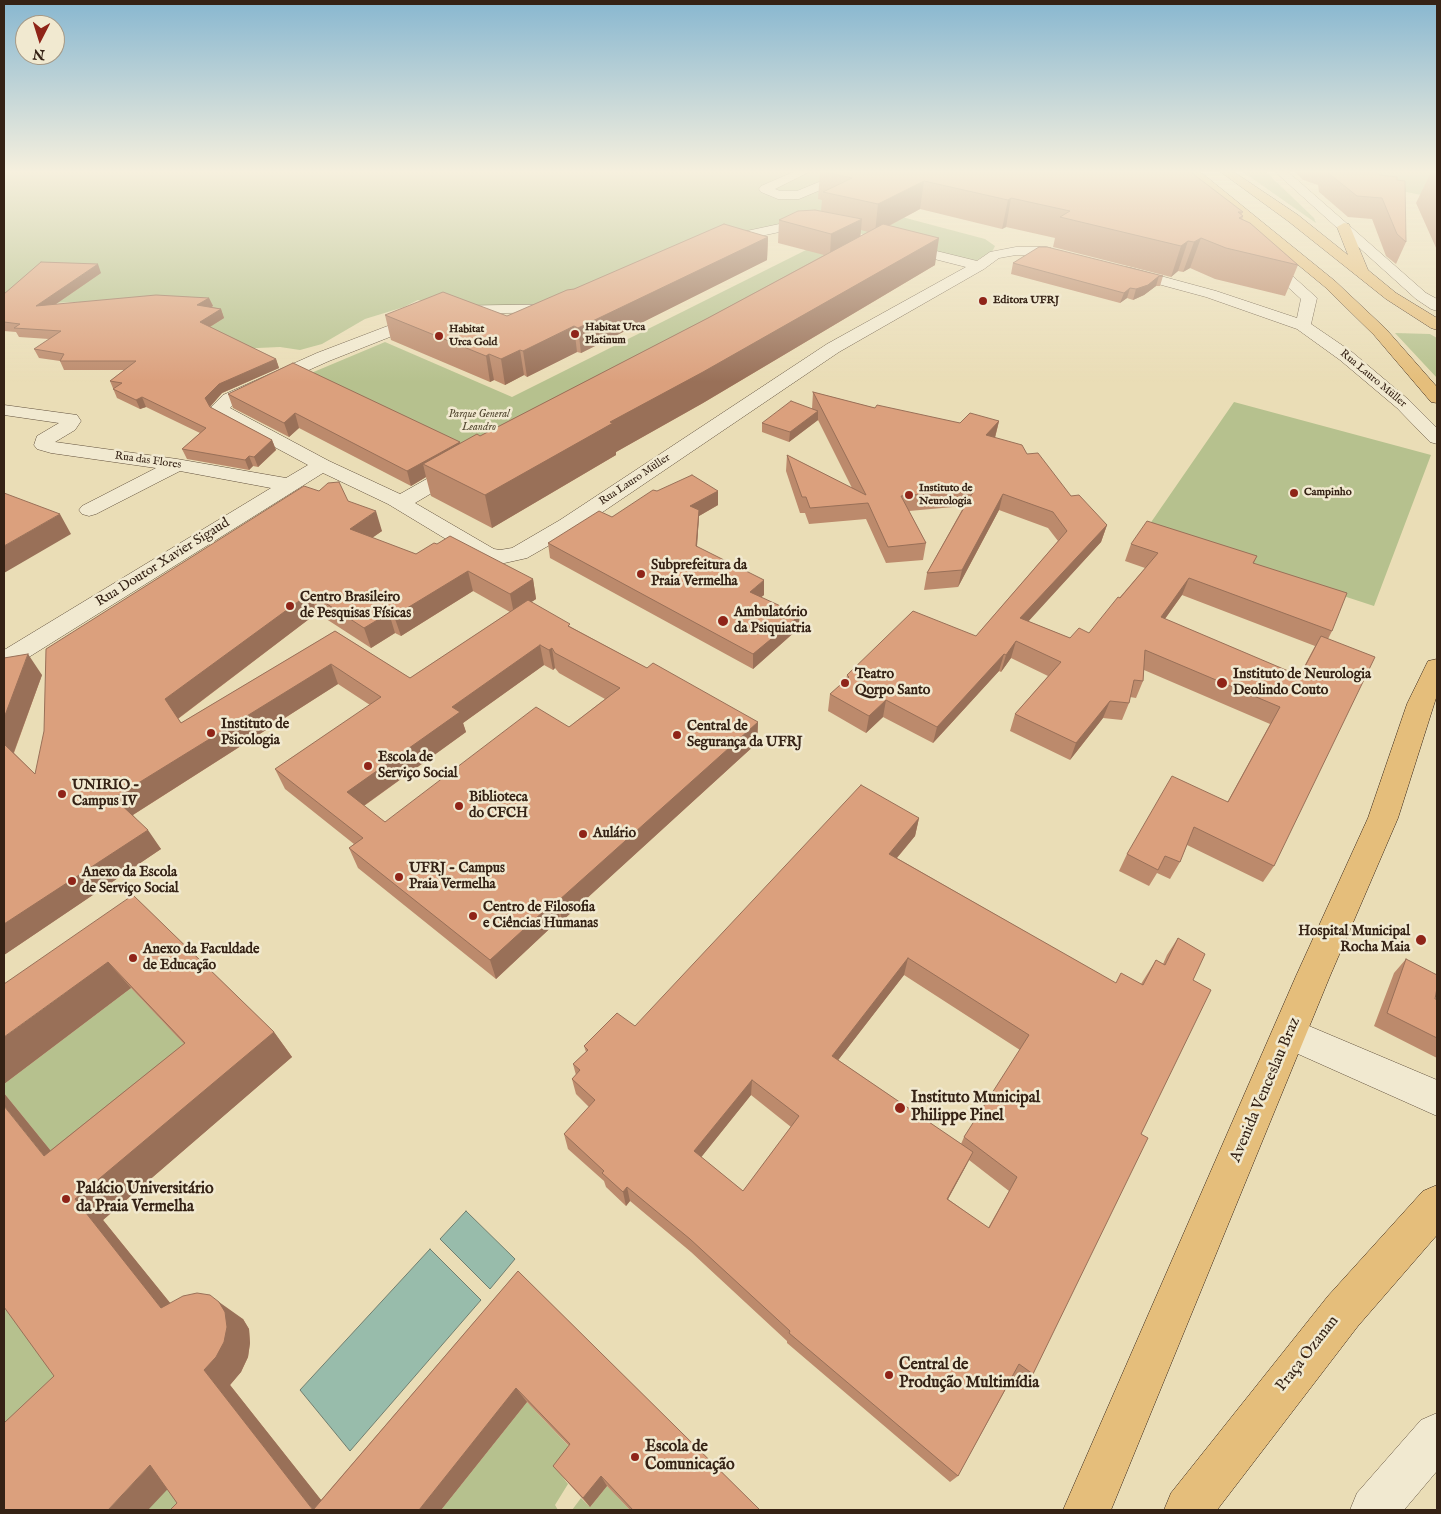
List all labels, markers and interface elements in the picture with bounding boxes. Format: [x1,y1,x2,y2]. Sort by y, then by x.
north arrow [15,15,65,65]
text: N [32,44,46,63]
place label: Editora UFRJ [993,294,1059,308]
marker: Editora UFRJ [977,295,989,307]
place label: Habitat Urca Platinum [585,321,645,347]
place label: Habitat Urca Gold [449,323,497,349]
marker: Habitat Urca Platinum [569,328,581,340]
marker: Habitat Urca Gold [433,330,445,342]
street label: Rua Lauro Müller [1337,347,1409,411]
park label: Parque General Leandro [448,408,510,434]
street label: Rua das Flores [114,450,182,472]
street label: Rua Lauro Müller [597,451,673,509]
place label: Instituto de Neurologia [919,482,973,508]
place label: Campinho [1304,486,1352,500]
marker: Campinho [1288,487,1300,499]
marker: Instituto de Neurologia [903,489,915,501]
street label: Rua Doutor Xavier Sigaud [93,515,233,611]
place label: Subprefeitura da Praia Vermelha [651,558,747,590]
marker: Subprefeitura da Praia Vermelha [635,568,647,580]
place label: Centro Brasileiro de Pesquisas Físicas [300,590,411,622]
marker: Centro Brasileiro de Pesquisas Físicas [284,600,296,612]
place label: Ambulatório da Psiquiatria [734,605,811,638]
marker: Ambulatório da Psiquiatria [716,614,730,628]
place label: Teatro Qorpo Santo [855,667,930,700]
place label: Instituto de Neurologia Deolindo Couto [1233,667,1371,700]
marker: Instituto de Neurologia Deolindo Couto [1215,676,1229,690]
marker: Teatro Qorpo Santo [839,677,851,689]
place label: Instituto de Psicologia [221,717,289,750]
place label: Central de Segurança da UFRJ [687,719,803,752]
marker: Instituto de Psicologia [205,727,217,739]
marker: Central de Segurança da UFRJ [671,729,683,741]
place label: Escola de Serviço Social [378,750,458,782]
marker: Escola de Serviço Social [362,760,374,772]
place label: UNIRIO - Campus IV [72,778,140,810]
marker: UNIRIO - Campus IV [56,788,68,800]
place label: Biblioteca do CFCH [469,790,528,822]
marker: Biblioteca do CFCH [453,800,465,812]
place label: Aulário [593,826,636,842]
marker: Aulário [577,828,589,840]
place label: UFRJ - Campus Praia Vermelha [409,861,505,894]
place label: Anexo da Escola de Serviço Social [82,865,179,898]
marker: UFRJ - Campus Praia Vermelha [393,871,405,883]
marker: Anexo da Escola de Serviço Social [66,875,78,887]
place label: Centro de Filosofia e Ciências Humanas [483,900,598,932]
marker: Centro de Filosofia e Ciências Humanas [467,910,479,922]
place label: Hospital Municipal Rocha Maia [1298,924,1410,956]
marker: Hospital Municipal Rocha Maia [1414,933,1428,947]
place label: Anexo da Faculdade de Educação [143,942,259,974]
marker: Anexo da Faculdade de Educação [127,952,139,964]
street label: Avenida Venceslau Braz [1227,1015,1305,1165]
place label: Instituto Municipal Philippe Pinel [911,1089,1040,1127]
marker: Instituto Municipal Philippe Pinel [893,1101,907,1115]
place label: Palácio Universitário da Praia Vermelha [76,1180,214,1218]
marker: Palácio Universitário da Praia Vermelha [60,1193,72,1205]
street label: Praça Ozanan [1272,1312,1344,1396]
place label: Central de Produção Multimídia [899,1356,1039,1394]
marker: Central de Produção Multimídia [883,1369,895,1381]
place label: Escola de Comunicação [645,1438,735,1476]
marker: Escola de Comunicação [629,1451,641,1463]

